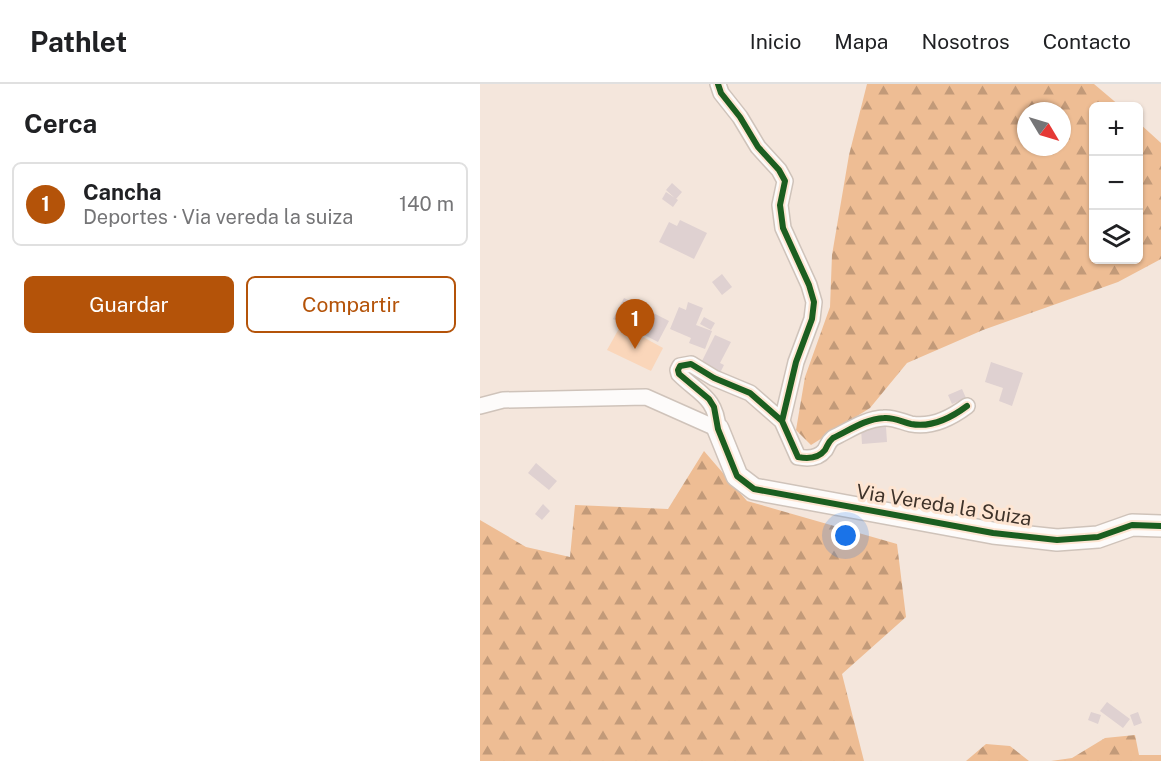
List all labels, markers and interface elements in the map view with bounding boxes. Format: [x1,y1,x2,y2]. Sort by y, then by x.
text: Pathlet [30,25,127,58]
text: Inicio [750,29,801,54]
text: Mapa [834,29,888,54]
text: Nosotros [921,29,1010,54]
text: Contacto [1043,29,1131,54]
north arrow [1017,102,1071,156]
map controls [1089,102,1143,264]
button: + [1089,102,1143,156]
text: Cerca [24,108,97,139]
button: − [1089,156,1143,210]
text: Cancha [83,179,161,205]
text: 1 [41,192,50,216]
text: 140 m [399,192,454,216]
text: Deportes · Via vereda la suiza [83,205,353,229]
button: layers [1089,210,1143,264]
button: Guardar [24,276,234,333]
button: Compartir [246,276,456,333]
pin: 1 [616,300,654,349]
street label: Via Vereda la Suiza [855,479,1033,531]
your location [831,521,860,550]

